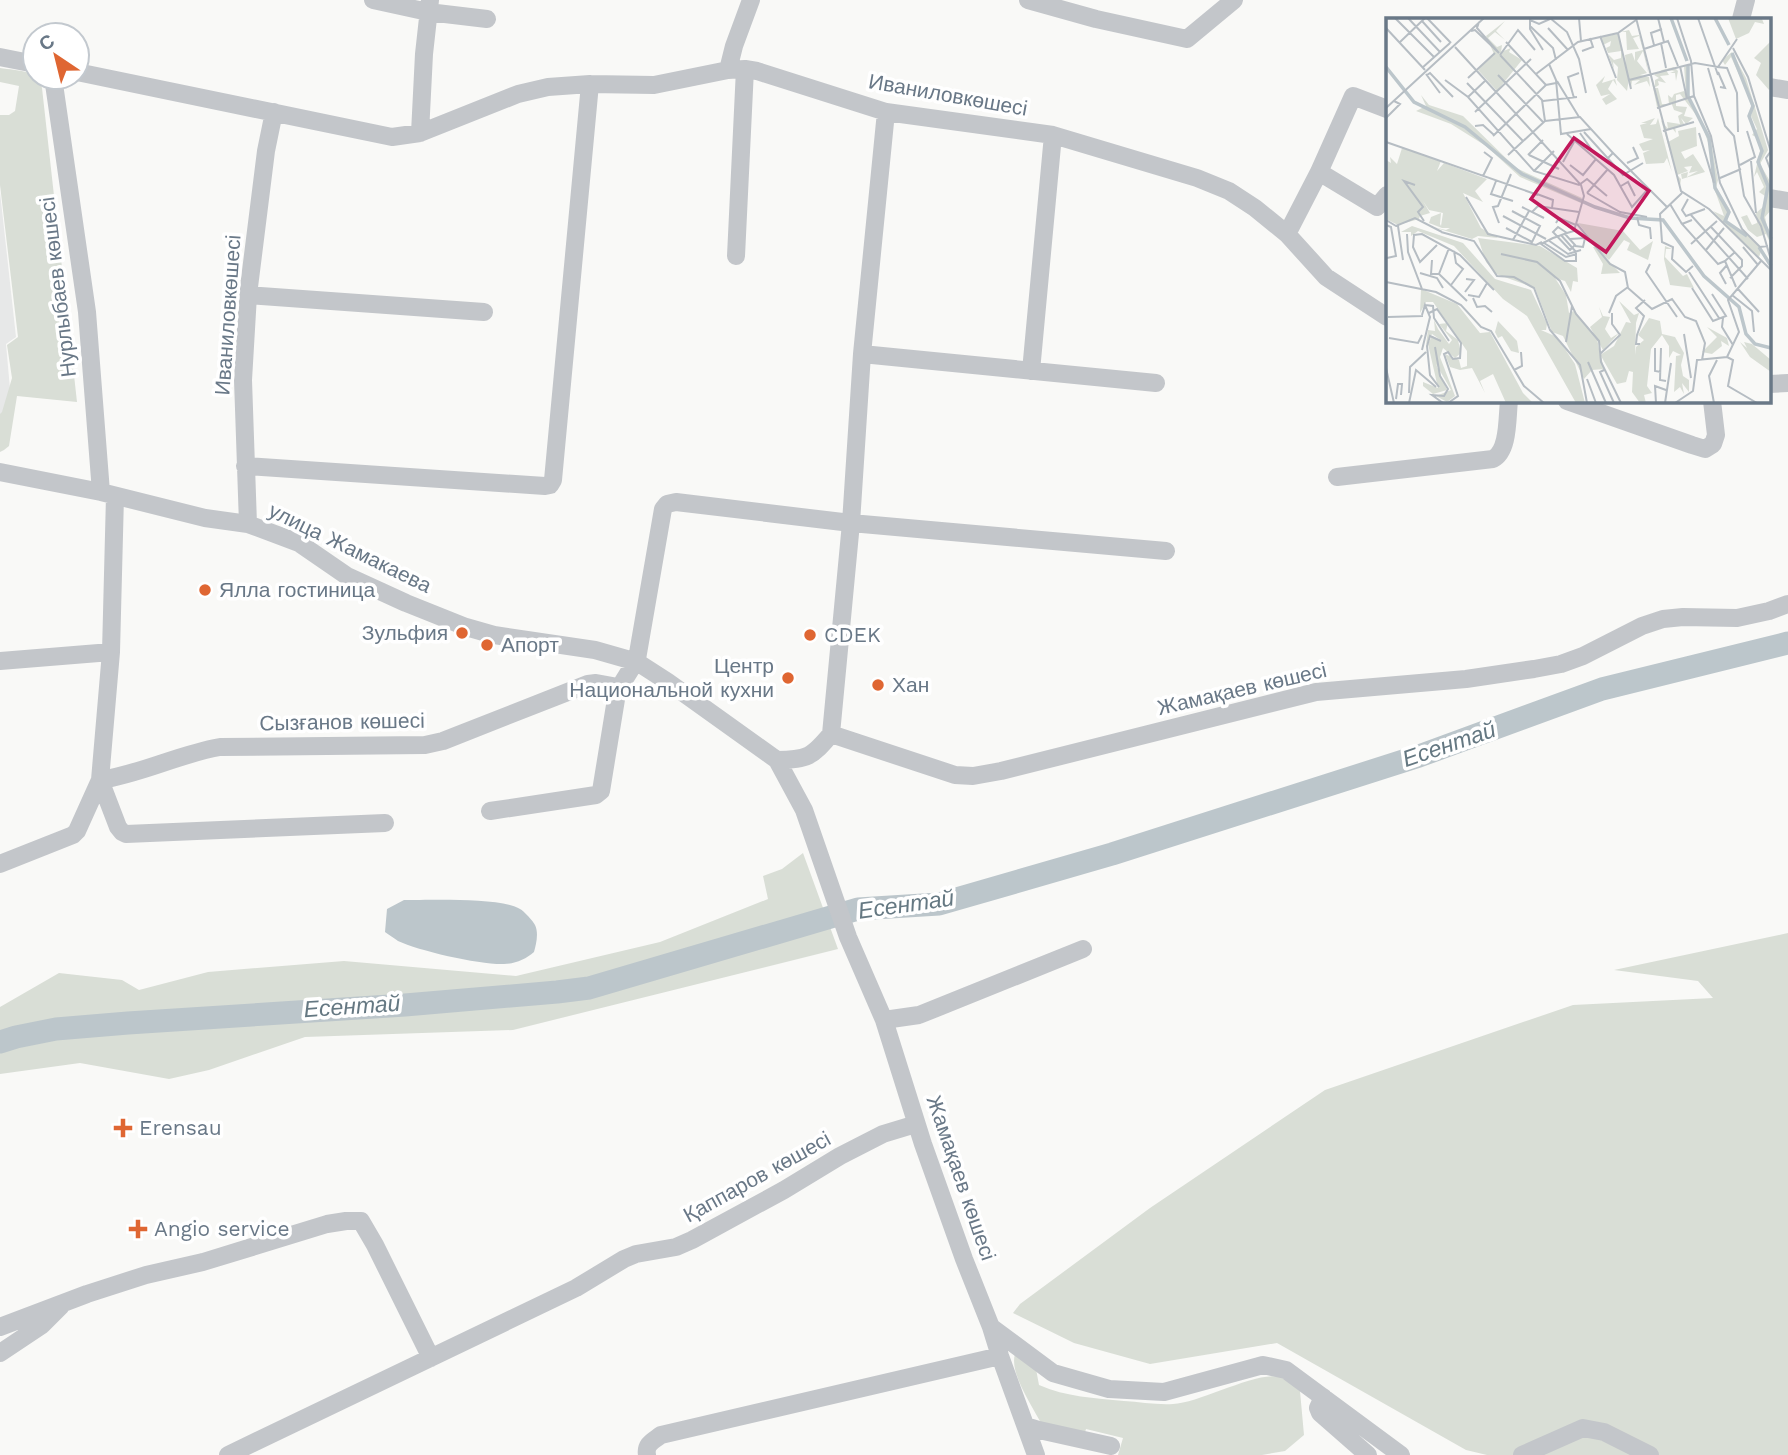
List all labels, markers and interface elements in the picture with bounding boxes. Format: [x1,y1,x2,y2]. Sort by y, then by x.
inset map [1386,18,1770,402]
north arrow [21,21,91,91]
text: С [34,29,59,56]
street label: Иваниловкөшесі [867,68,1029,121]
street label: Нурлыбаев көшесі [34,195,81,379]
street label: Иваниловкөшесі [209,234,246,396]
street label: улица Жамакаева [265,497,436,598]
place label: Ялла гостиница [219,577,376,602]
marker: Ялла гостиница [197,582,213,598]
place label: Зульфия [362,620,448,645]
place label: CDEK [824,622,881,647]
marker: Зульфия [454,625,470,641]
marker: CDEK [802,627,818,643]
place label: Апорт [501,632,559,657]
marker: Апорт [479,637,495,653]
place label: Центр Национальной кухни [569,653,774,702]
street label: Жамақаев көшесі [1155,657,1329,720]
marker: Центр Национальной кухни [780,670,796,686]
place label: Хан [892,672,929,697]
marker: Хан [870,677,886,693]
street label: Сызғанов көшесі [259,708,425,735]
water label: Есентай [1399,716,1500,773]
water label: Есентай [856,884,956,925]
water label: Есентай [303,990,401,1023]
street label: Жамақаев көшесі [922,1092,1001,1264]
place label: Erensau [139,1115,222,1140]
marker: Erensau [113,1118,133,1138]
street label: Қаппаров көшесі [679,1126,835,1227]
place label: Angio service [154,1216,290,1241]
marker: Angio service [128,1219,148,1239]

